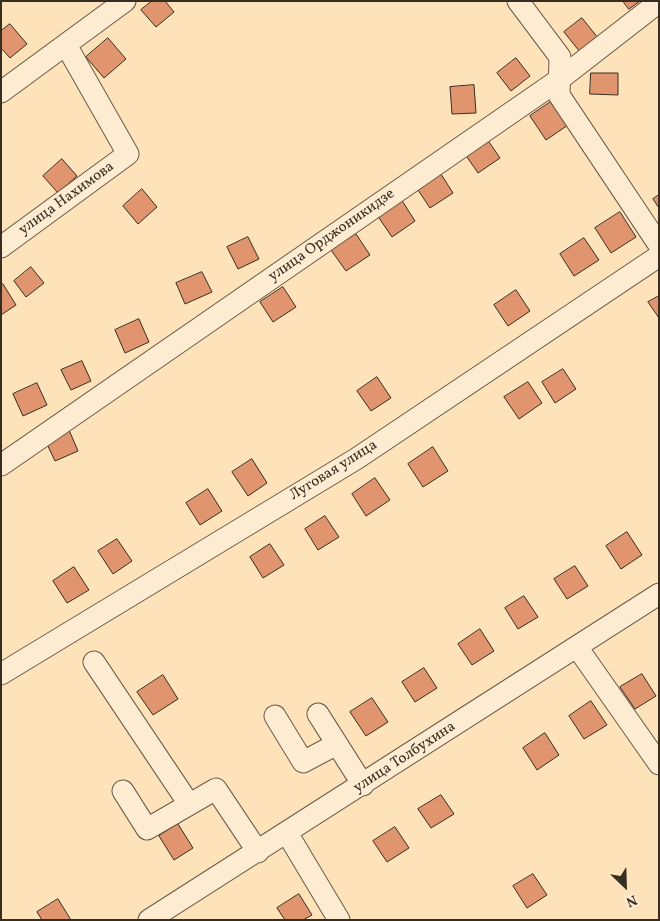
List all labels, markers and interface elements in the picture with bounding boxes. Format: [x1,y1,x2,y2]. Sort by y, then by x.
street label: улица Нахимова [16,158,118,240]
street label: улица Орджоникидзе [265,186,399,286]
street label: Луговая улица [287,437,381,505]
street label: улица Толбухина [351,718,459,798]
north arrow [600,861,650,911]
text: N [623,889,640,911]

